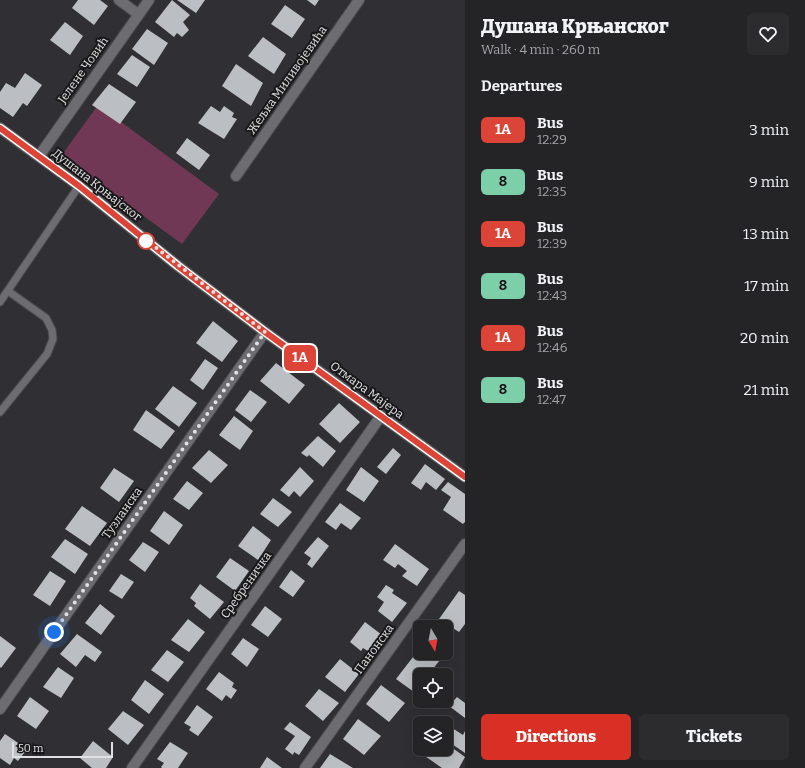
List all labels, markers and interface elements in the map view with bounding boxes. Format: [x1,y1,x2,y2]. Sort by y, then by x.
button: heart [747,13,789,55]
text: Душана Крњанског [481,15,669,38]
street label: Жељка Миливојевића [244,23,330,137]
street label: Јелене Човић [54,34,111,107]
text: Walk · 4 min · 260 m [481,42,600,57]
text: Departures [481,77,562,95]
text: Bus [537,114,563,132]
text: 1A [495,121,511,138]
text: 3 min [749,121,789,139]
text: 12:29 [537,132,567,147]
street label: Душана Крњајског [50,146,145,224]
text: Bus [537,166,563,184]
text: 8 [499,173,507,190]
text: 9 min [749,173,789,191]
text: 12:35 [537,184,566,199]
text: Bus [537,218,563,236]
text: 1A [495,225,511,242]
text: 13 min [743,225,789,243]
unlabelled marker [137,232,155,250]
text: 12:39 [537,236,567,251]
text: Bus [537,270,563,288]
text: 8 [499,277,507,294]
text: 17 min [744,277,789,295]
text: 12:43 [537,288,567,303]
text: Bus [537,322,563,340]
text: 1A [495,329,511,346]
text: 20 min [740,329,789,347]
text: 12:46 [537,340,567,355]
line badge: 1A [282,345,318,371]
text: 1A [292,349,308,366]
street label: Отмара Мајера [327,359,407,422]
text: Bus [537,374,563,392]
text: 8 [499,381,507,398]
text: 21 min [743,381,789,399]
text: 12:47 [537,392,566,407]
street label: Тузланска [99,484,145,542]
street label: Сребреничка [218,549,274,621]
north arrow [413,620,453,660]
map controls [413,620,453,756]
street label: Панонска [351,621,397,676]
your location [44,622,64,642]
button: locate [413,668,453,708]
button: Directions [481,714,631,760]
button: Tickets [639,714,789,760]
button: layers [413,716,453,756]
scale bar [12,740,113,759]
text: 50 m [18,742,44,755]

